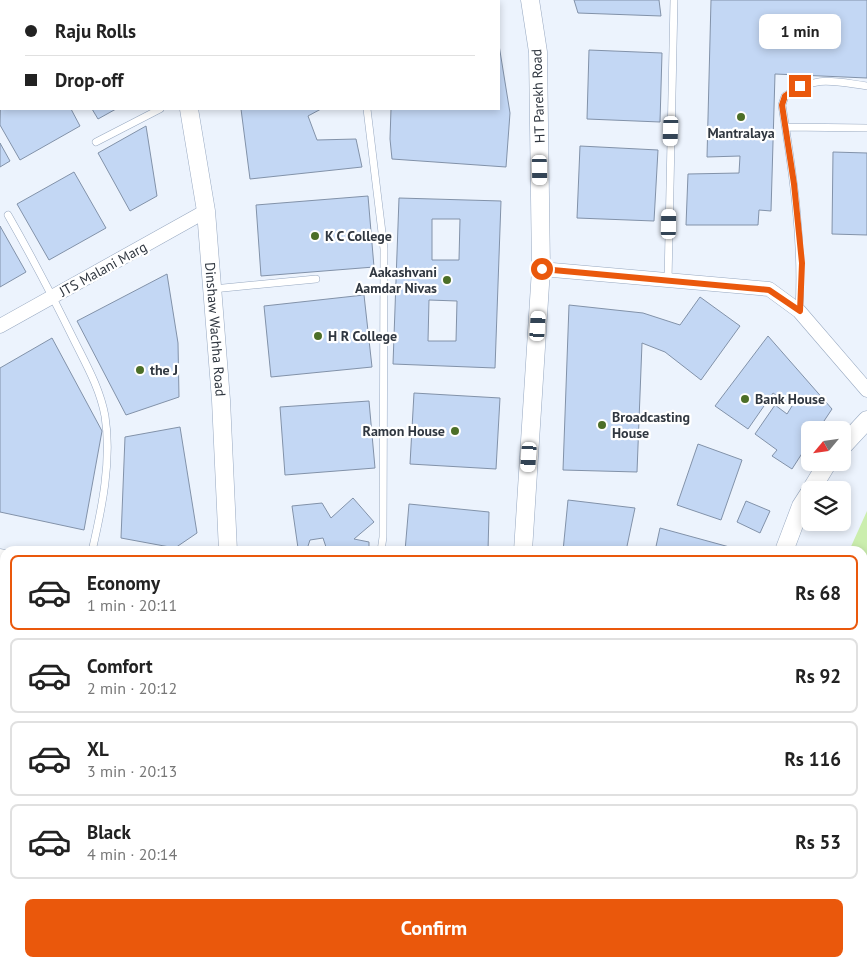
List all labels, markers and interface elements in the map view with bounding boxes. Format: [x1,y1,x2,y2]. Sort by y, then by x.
callout: 1 min [759,13,841,48]
text: Raju Rolls [55,19,136,43]
text: 1 min [780,21,820,41]
street label: HT Parekh Road [527,49,549,143]
text: Drop-off [55,68,123,92]
route end [789,75,811,97]
marker: Mantralaya [735,111,747,123]
car [662,116,679,146]
place label: Mantralaya [707,124,775,142]
car [532,155,547,185]
car [661,209,676,239]
place label: K C College [325,227,392,245]
marker: K C College [309,230,321,242]
street label: JTS Malani Marg [55,237,150,301]
route start [531,258,553,280]
street label: Dinshaw Wachha Road [201,261,230,397]
place label: Aakashvani Aamdar Nivas [355,263,437,297]
marker: Aakashvani Aamdar Nivas [441,274,453,286]
car [529,311,546,341]
place label: H R College [328,327,397,345]
marker: H R College [312,330,324,342]
place label: the J [150,361,178,379]
marker: the J [134,364,146,376]
place label: Bank House [755,390,825,408]
marker: Bank House [739,393,751,405]
place label: Broadcasting House [612,408,690,442]
marker: Broadcasting House [596,419,608,431]
north arrow [801,421,851,471]
map controls [801,421,851,531]
place label: Ramon House [362,422,445,440]
marker: Ramon House [449,425,461,437]
car [520,442,537,472]
button: layers [801,481,851,531]
icon: car [27,570,72,615]
text: Economy [87,571,160,595]
text: Rs 68 [795,581,841,605]
text: 1 min · 20:11 [87,595,177,615]
icon: car [27,653,72,698]
text: Comfort [87,654,153,678]
text: Rs 92 [795,664,841,688]
text: 2 min · 20:12 [87,678,177,698]
icon: car [27,736,72,781]
text: XL [87,737,109,761]
text: Rs 116 [784,747,841,771]
text: 3 min · 20:13 [87,761,177,781]
icon: car [27,819,72,864]
text: Black [87,820,131,844]
text: Rs 53 [795,830,841,854]
text: 4 min · 20:14 [87,844,177,864]
button: Confirm [25,899,843,957]

